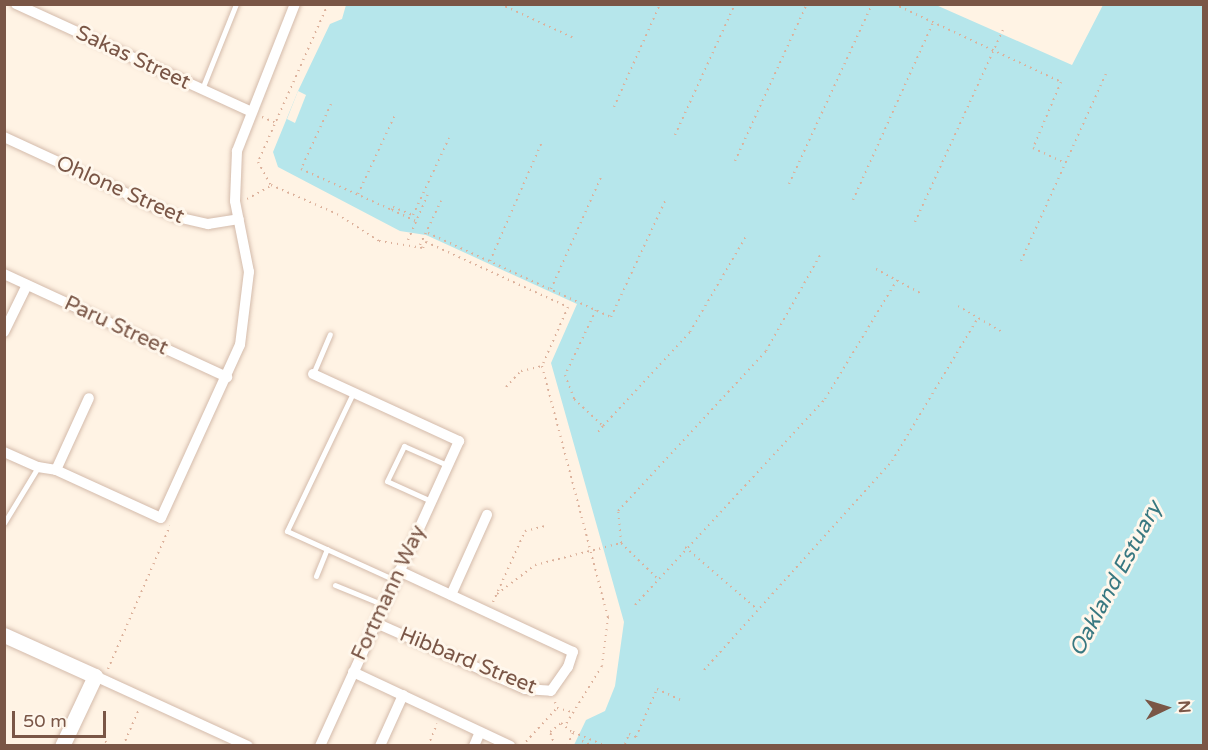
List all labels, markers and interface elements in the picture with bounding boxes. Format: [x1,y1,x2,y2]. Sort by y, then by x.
street label: Sakas Street [72,21,194,95]
street label: Ohlone Street [52,150,188,230]
street label: Paru Street [60,291,172,361]
water label: Oakland Estuary [1064,497,1168,661]
street label: Fortmann Way [347,521,431,665]
street label: Hibbard Street [396,622,540,700]
north arrow [1136,678,1196,738]
scale bar [15,699,110,737]
text: N [1174,700,1194,714]
text: 50 m [23,710,67,732]

